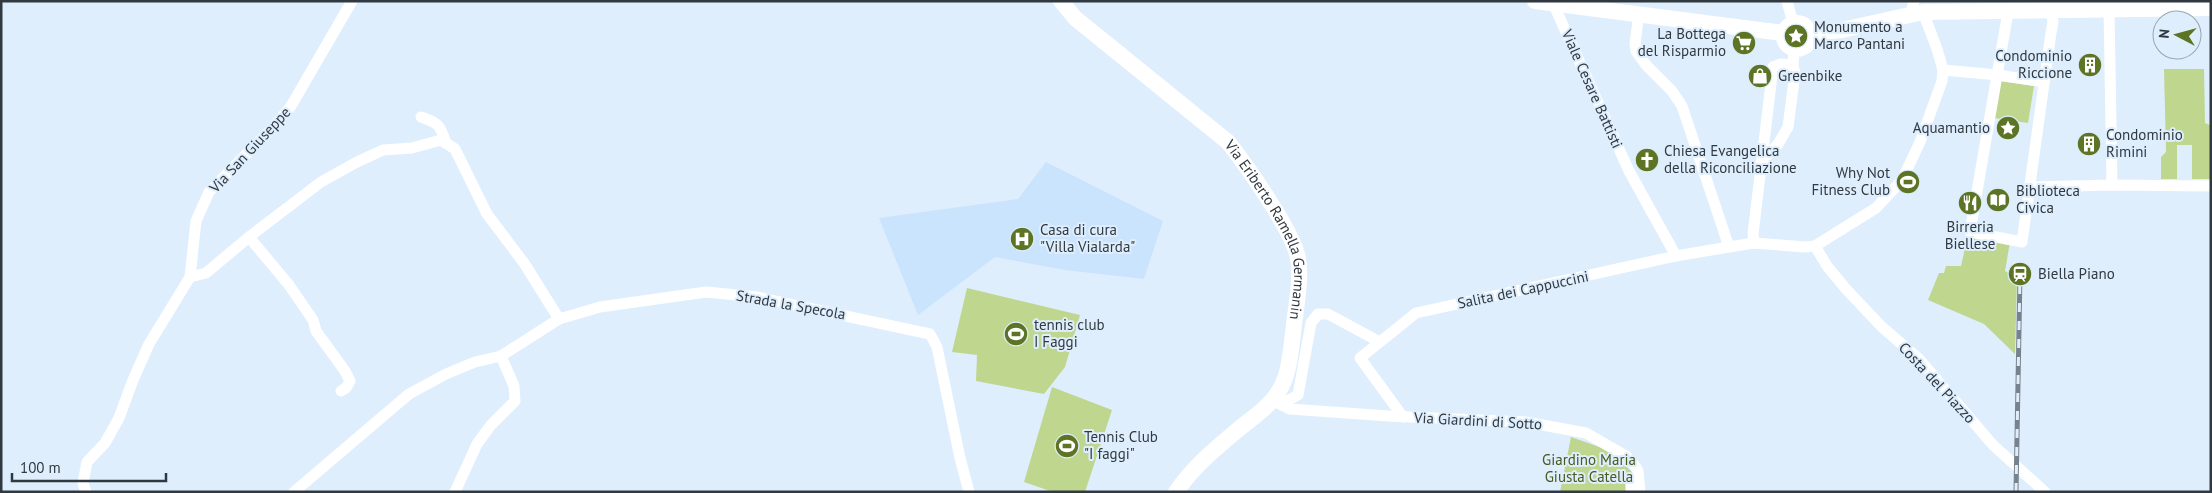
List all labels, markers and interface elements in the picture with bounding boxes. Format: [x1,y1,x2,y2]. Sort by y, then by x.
north arrow [2152,10,2202,60]
place label: Monumento a Marco Pantani [1814,17,1905,53]
place icon: Monumento a Marco Pantani [1783,23,1809,49]
place label: La Bottega del Risparmio [1638,24,1726,60]
street label: Viale Cesare Battisti [1557,26,1627,151]
text: N [2155,28,2174,39]
supermarket icon: La Bottega del Risparmio [1731,30,1757,56]
place label: Condominio Riccione [1995,46,2072,82]
building icon: Condominio Riccione [2077,52,2103,78]
shop icon: Greenbike [1747,63,1773,89]
place label: Greenbike [1778,66,1842,85]
street label: Via San Giuseppe [204,103,294,197]
place icon: Aquamantio [1995,115,2021,141]
place label: Aquamantio [1913,118,1990,137]
place label: Condominio Rimini [2106,125,2183,161]
building icon: Condominio Rimini [2076,131,2102,157]
street label: Via Eriberto Ramella Germanin [1220,135,1309,321]
place label: Chiesa Evangelica della Riconciliazione [1664,141,1797,177]
church icon: Chiesa Evangelica della Riconciliazione [1634,147,1660,173]
place label: Why Not Fitness Club [1812,163,1890,199]
sports icon: Why Not Fitness Club [1895,169,1921,195]
place label: Biblioteca Civica [2016,181,2080,217]
library icon: Biblioteca Civica [1985,187,2011,213]
restaurant icon: Birreria Biellese [1957,190,1983,216]
place label: Birreria Biellese [1945,217,1995,253]
place label: Casa di cura "Villa Vialarda" [1040,220,1135,256]
hospital icon: Casa di cura "Villa Vialarda" [1009,226,1035,252]
station icon: Biella Piano [2007,261,2033,287]
place label: Biella Piano [2038,264,2115,283]
street label: Salita dei Cappuccini [1456,266,1590,313]
street label: Strada la Specola [735,286,847,323]
place label: tennis club I Faggi [1034,315,1105,351]
sports icon: tennis club I Faggi [1003,321,1029,347]
street label: Costa del Piazzo [1895,338,1980,427]
street label: Via Giardini di Sotto [1413,408,1543,433]
place label: Tennis Club "I faggi" [1084,427,1158,463]
sports icon: Tennis Club "I faggi" [1054,433,1080,459]
scale bar [12,450,166,482]
park label: Giardino Maria Giusta Catella [1542,450,1636,486]
text: 100 m [20,458,61,477]

